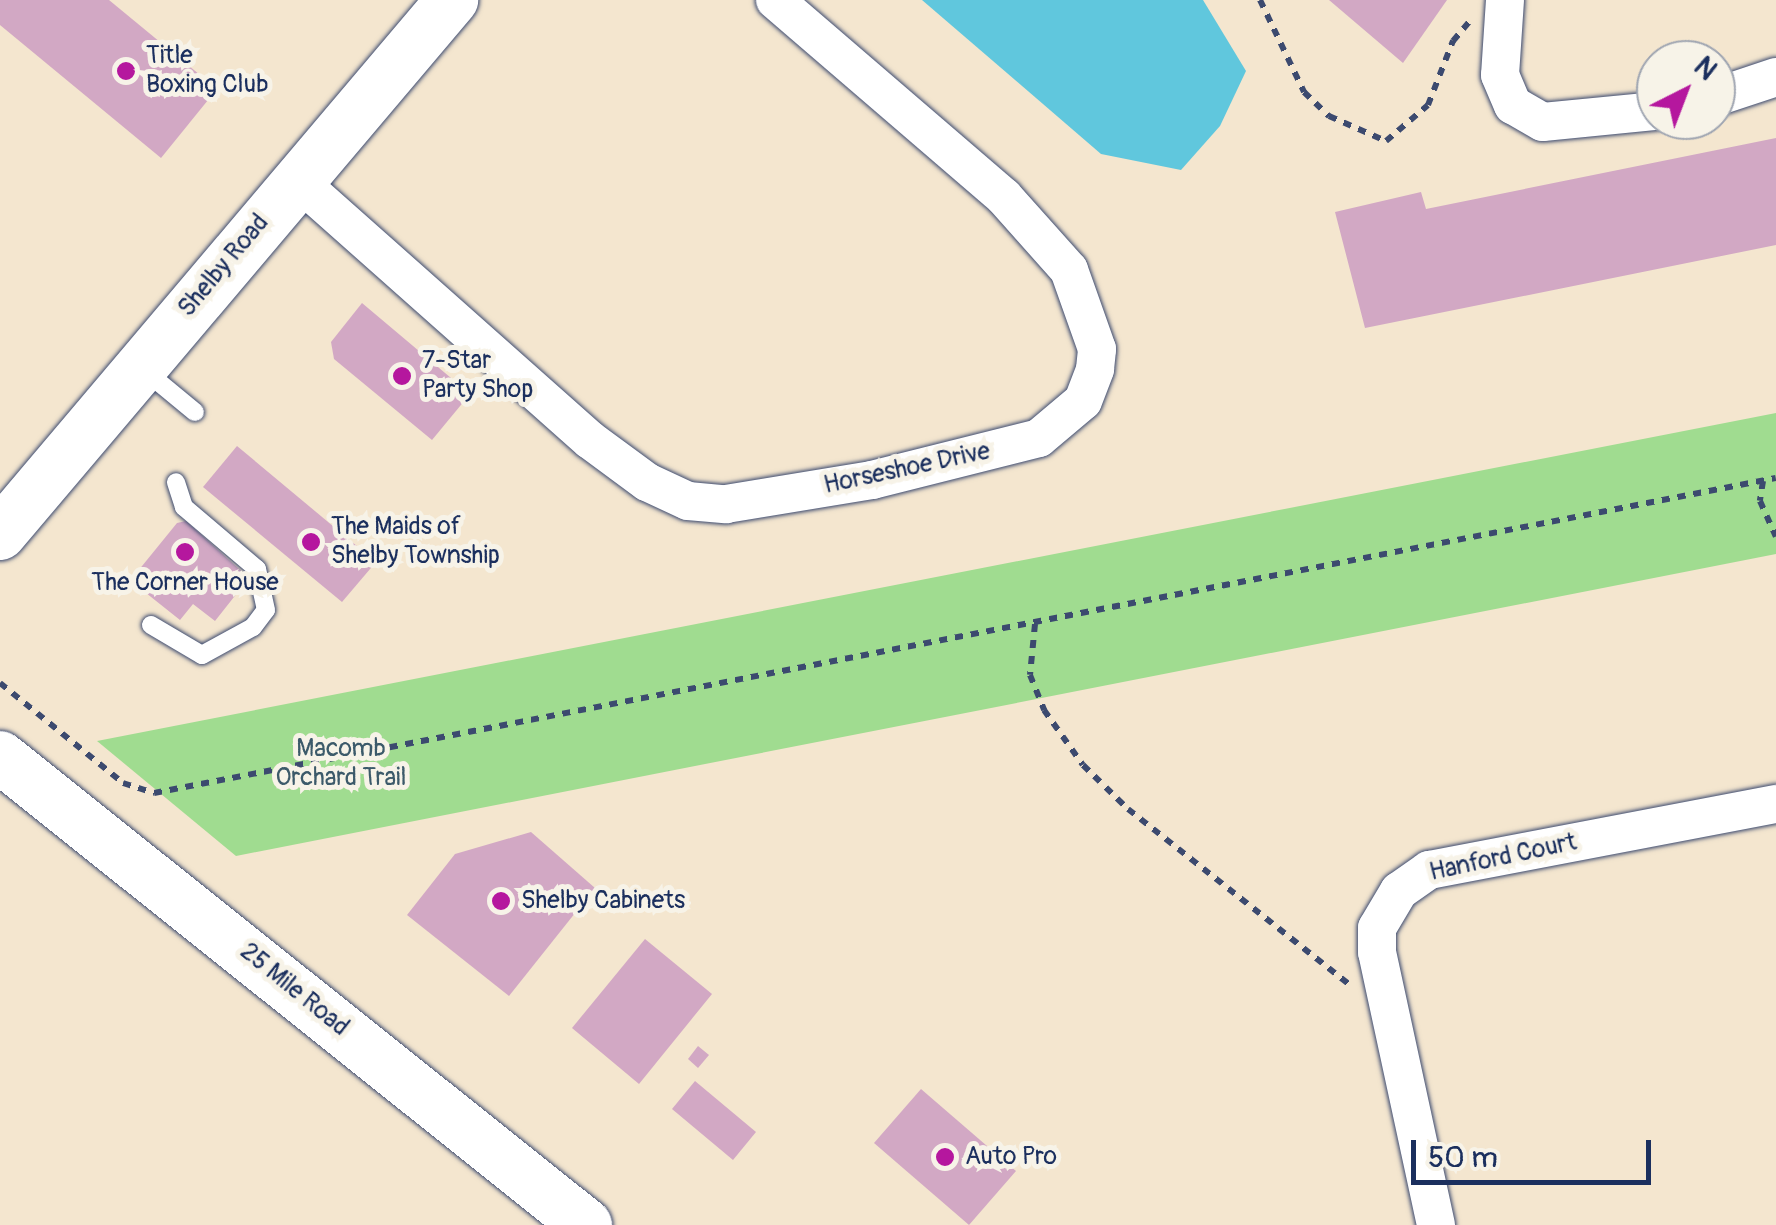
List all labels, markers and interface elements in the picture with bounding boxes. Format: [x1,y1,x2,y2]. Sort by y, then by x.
north arrow [1636,40,1736,140]
place label: Title Boxing Club [146,42,268,101]
text: N [1686,49,1724,88]
marker: Title Boxing Club [115,60,137,82]
street label: Shelby Road [172,209,276,323]
place label: 7-Star Party Shop [422,347,533,406]
marker: 7-Star Party Shop [391,365,413,387]
street label: Horseshoe Drive [821,437,993,501]
place label: The Maids of Shelby Township [331,513,500,572]
marker: The Maids of Shelby Township [300,531,322,553]
marker: The Corner House [174,541,196,563]
place label: The Corner House [91,568,279,598]
park label: Macomb Orchard Trail [275,735,407,794]
street label: Hanford Court [1427,828,1579,888]
place label: Shelby Cabinets [521,886,685,916]
marker: Shelby Cabinets [490,890,512,912]
street label: 25 Mile Road [234,937,354,1043]
scale bar [1416,1120,1656,1182]
text: 50 m [1428,1139,1498,1176]
place label: Auto Pro [965,1142,1057,1172]
marker: Auto Pro [934,1146,956,1168]

